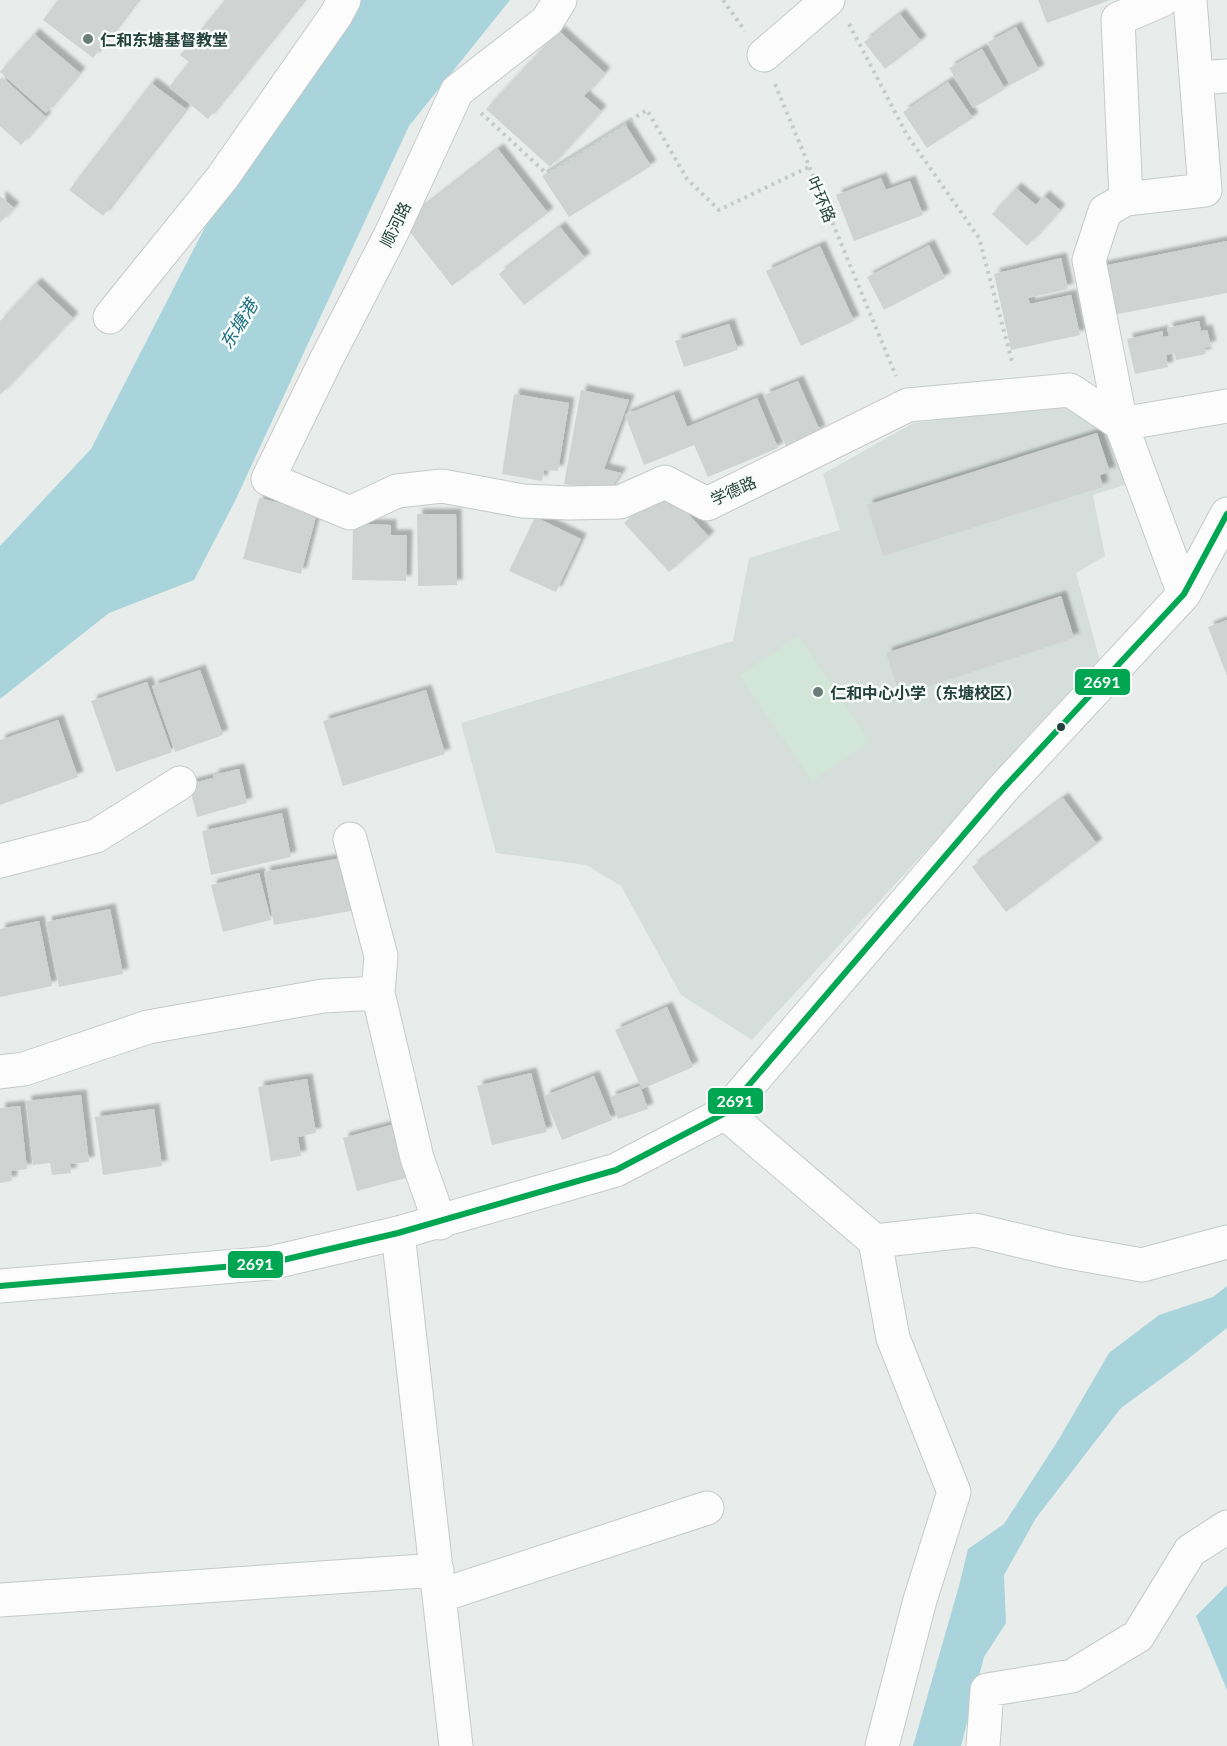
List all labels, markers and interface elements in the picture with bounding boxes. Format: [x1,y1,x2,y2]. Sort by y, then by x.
place label: 仁和东塘基督教堂 [100,30,228,49]
marker: 仁和东塘基督教堂 [81,32,95,46]
street label: 叶环路 [804,173,840,225]
street label: 顺河路 [376,198,414,250]
water label: 东塘港 [214,293,263,353]
street label: 学德路 [707,472,759,508]
line badge: 2691 [1074,668,1131,696]
text: 2691 [1083,672,1121,691]
place label: 仁和中心小学（东塘校区） [830,683,1022,702]
marker: 仁和中心小学（东塘校区） [811,685,825,699]
unlabelled marker [1055,721,1067,733]
line badge: 2691 [707,1087,764,1115]
text: 2691 [716,1091,754,1110]
line badge: 2691 [227,1250,284,1279]
text: 2691 [236,1254,274,1273]

